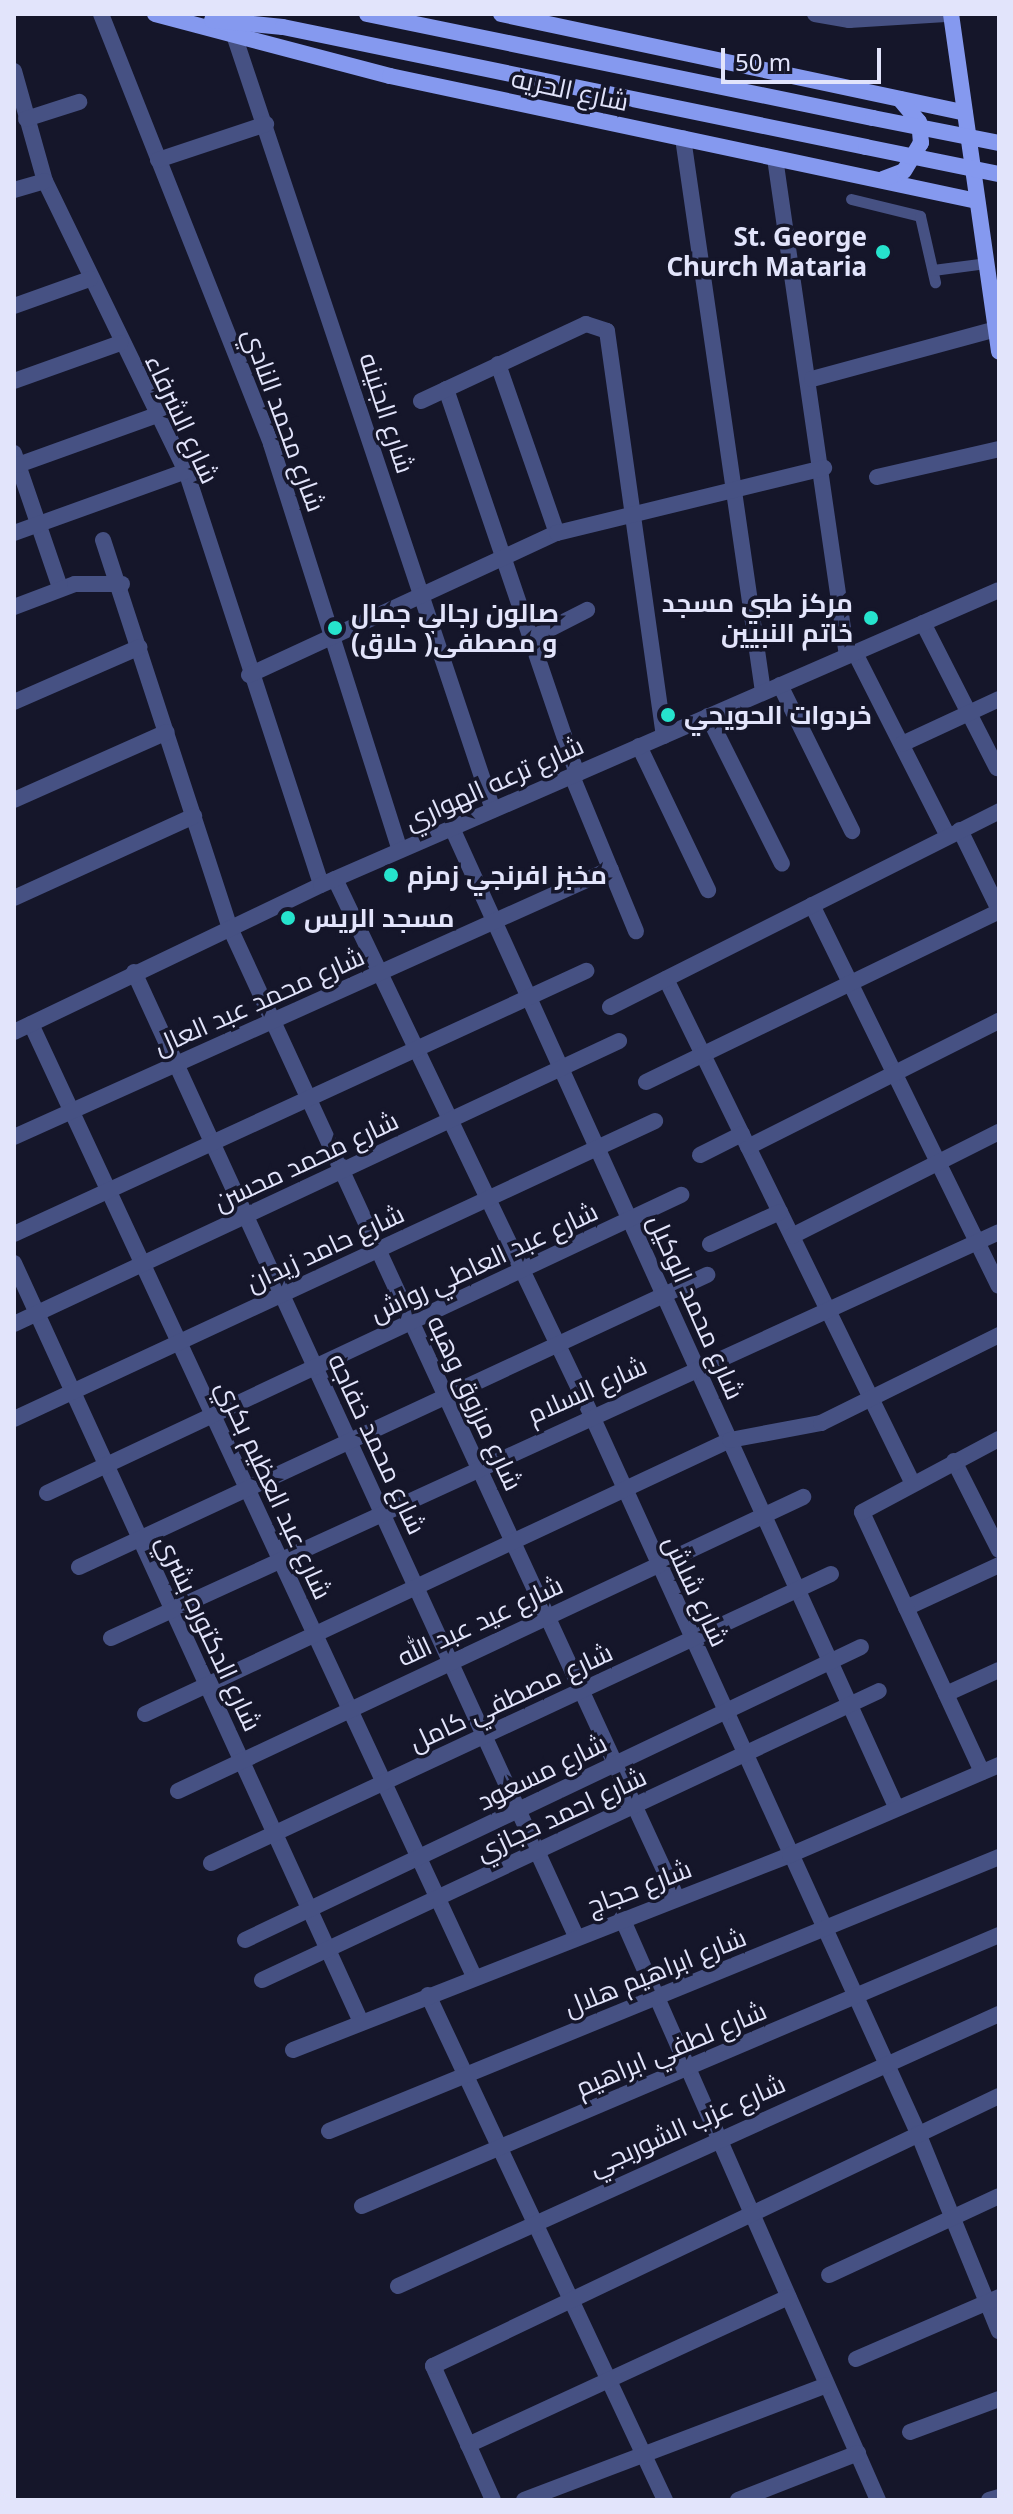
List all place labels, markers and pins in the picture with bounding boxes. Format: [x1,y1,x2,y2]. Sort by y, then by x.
place label: St. George Church Mataria [666,221,867,282]
marker: St. George Church Mataria [874,243,892,261]
place label: مركز طبي مسجد خاتم النبيين [662,587,853,648]
place label: صالون رجالي جمال و مصطفى( حلاق) [351,597,559,658]
marker: مركز طبي مسجد خاتم النبيين [860,607,882,629]
marker: صالون رجالي جمال و مصطفى( حلاق) [326,619,344,637]
place label: خردوات الحويحي [684,699,872,731]
marker: خردوات الحويحي [659,706,677,724]
place label: مخبز افرنجي زمزم [407,859,607,891]
marker: مخبز افرنجي زمزم [382,866,400,884]
place label: مسجد الريس [304,902,454,934]
marker: مسجد الريس [279,909,297,927]

